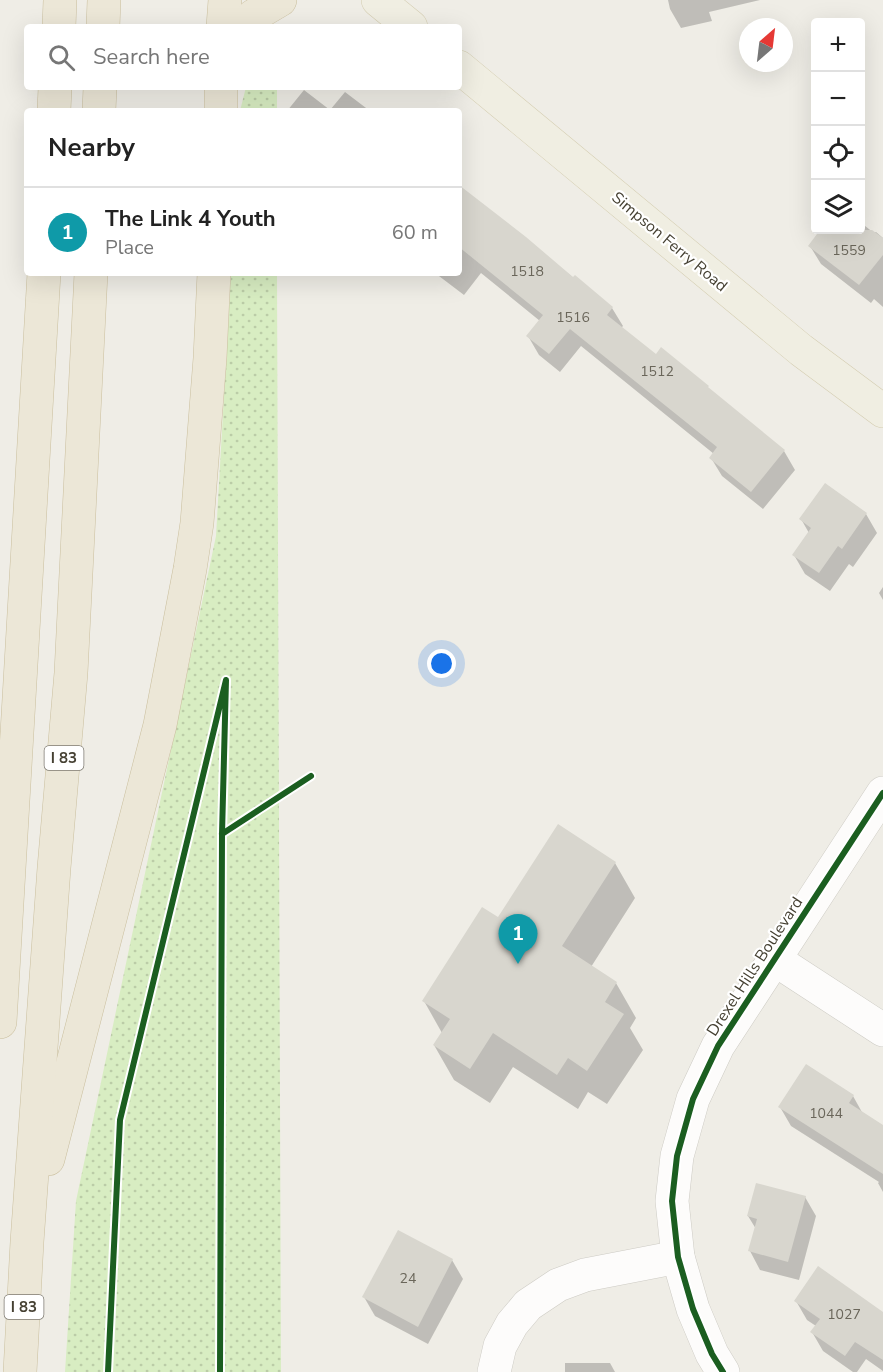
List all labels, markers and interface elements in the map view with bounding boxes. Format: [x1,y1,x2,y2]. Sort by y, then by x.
north arrow [739,18,793,72]
map controls [811,18,865,234]
button: + [811,18,865,72]
search box [24,24,462,90]
icon: search [45,41,78,74]
text: Search here [93,42,210,72]
button: − [811,72,865,126]
button: locate [811,126,865,180]
text: Nearby [48,130,135,165]
button: layers [811,180,865,234]
street label: Simpson Ferry Road [607,187,732,297]
text: The Link 4 Youth [105,204,276,234]
text: 1 [62,219,74,246]
text: 60 m [392,219,438,246]
text: Place [105,234,154,261]
house number: 1559 [832,241,866,260]
house number: 1518 [510,262,544,281]
house number: 1516 [556,308,590,327]
house number: 1512 [640,362,674,381]
your location [427,649,456,678]
road number: I 83 [44,746,84,770]
street label: Drexel Hills Boulevard [702,893,808,1040]
pin: 1 [498,914,538,964]
house number: 1044 [809,1104,843,1123]
house number: 24 [400,1269,416,1288]
road number: I 83 [4,1295,44,1319]
house number: 1027 [827,1305,861,1324]

